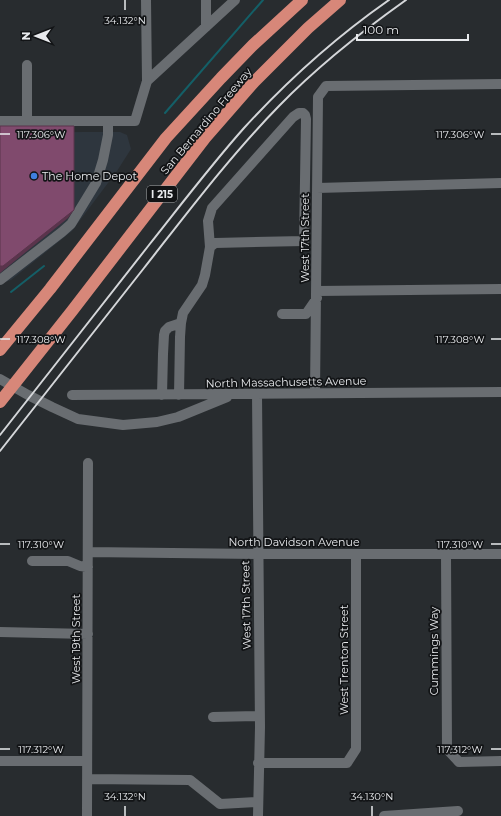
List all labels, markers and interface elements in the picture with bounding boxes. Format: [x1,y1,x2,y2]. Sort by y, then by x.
text: 34.132°N [104,14,146,27]
north arrow [16,16,56,56]
scale bar [357,16,468,42]
text: 100 m [363,22,399,37]
text: N [19,32,33,40]
street label: San Bernardino Freeway [157,65,255,177]
text: 117.306°W [17,128,65,141]
text: 117.306°W [436,128,484,141]
place label: The Home Depot [42,169,137,183]
marker: The Home Depot [29,171,39,181]
road number: I 215 [147,186,177,202]
street label: West 17th Street [298,193,312,283]
text: 117.308°W [16,333,66,346]
text: 117.308°W [435,333,485,346]
street label: North Massachusetts Avenue [205,374,367,390]
street label: North Davidson Avenue [228,535,360,549]
text: 117.310°W [18,538,64,551]
text: 117.310°W [437,538,483,551]
street label: West 17th Street [238,560,254,650]
street label: West 19th Street [69,594,83,684]
street label: West Trenton Street [337,604,351,715]
street label: Cummings Way [427,607,441,695]
text: 117.312°W [18,743,64,756]
text: 117.312°W [437,743,483,756]
text: 34.132°N [104,790,146,803]
text: 34.130°N [351,790,393,803]

